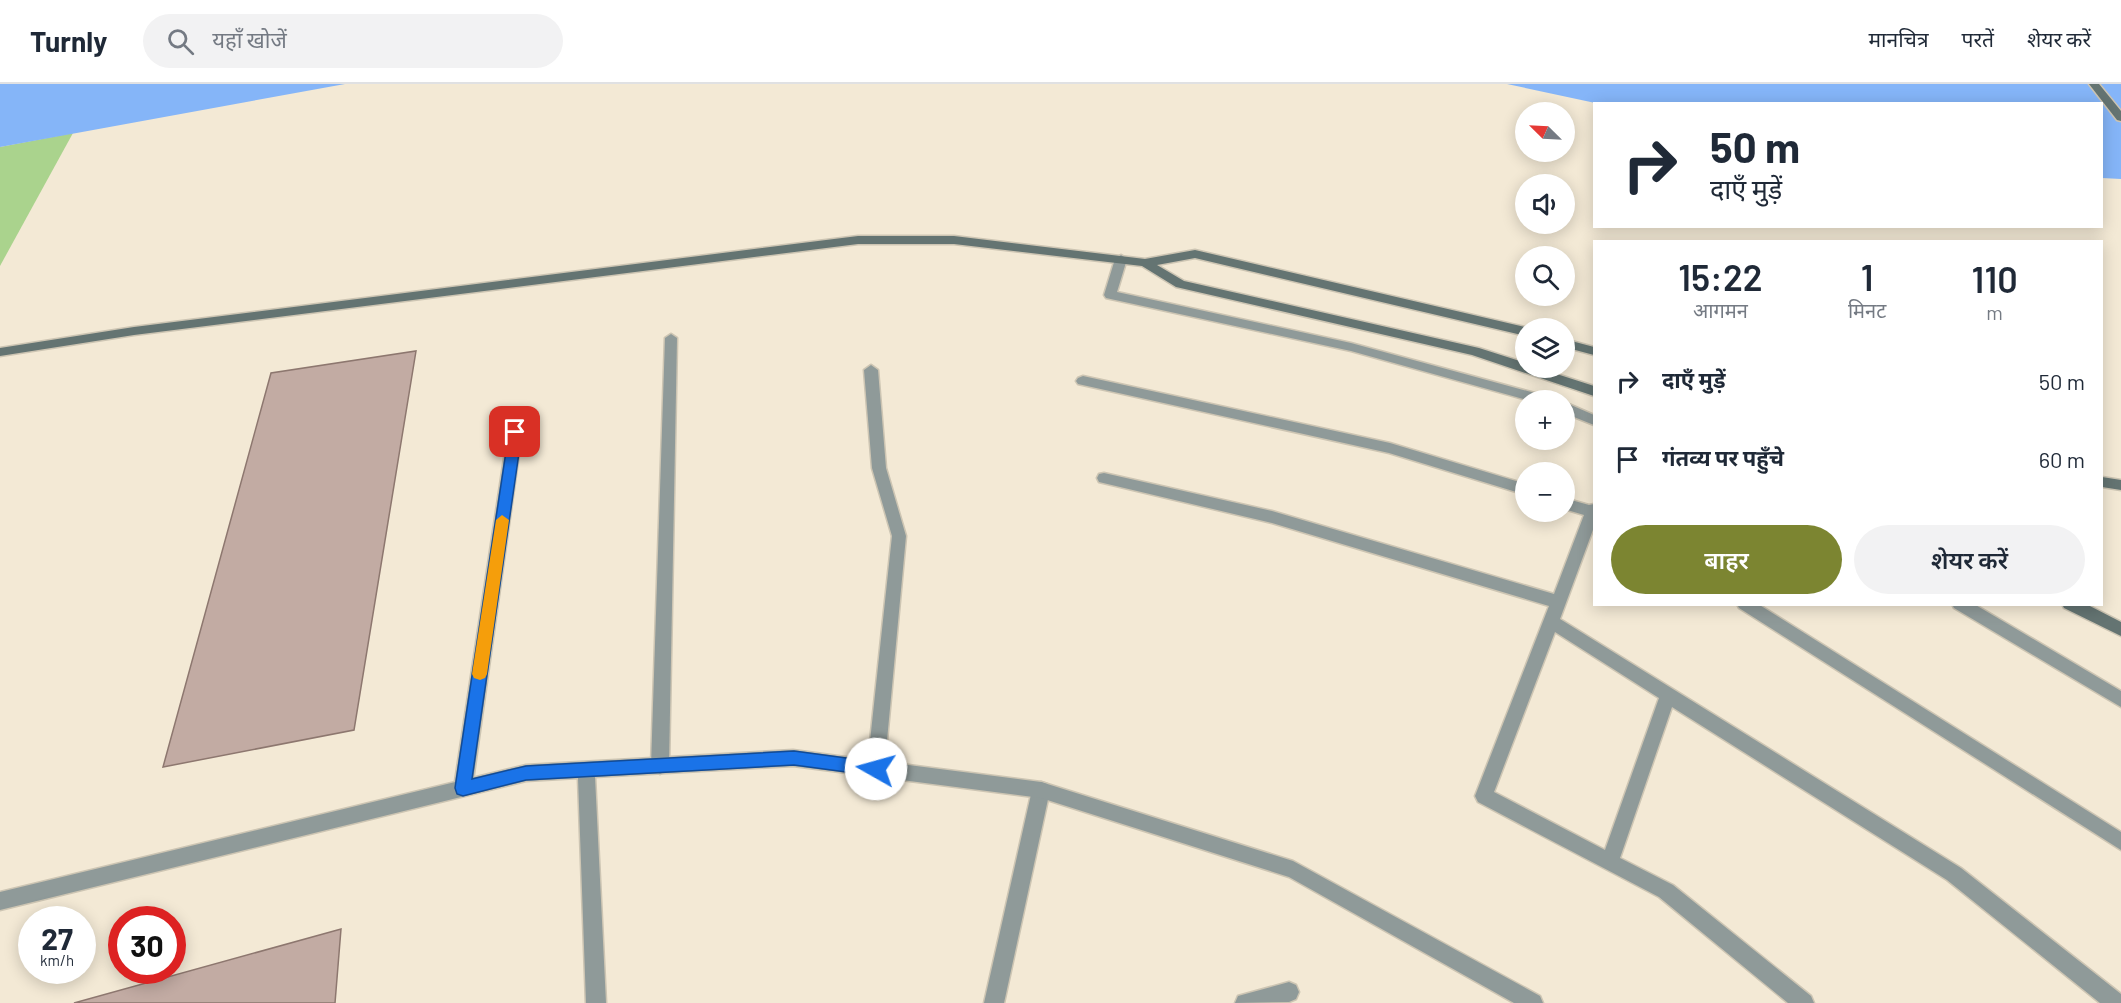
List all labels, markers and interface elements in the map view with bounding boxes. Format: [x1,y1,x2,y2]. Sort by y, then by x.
search box [143,14,563,68]
text: Turnly [30,24,107,58]
icon: search [164,25,197,58]
text: यहाँ खोजें [212,26,287,52]
text: मानचित्र [1869,26,1929,51]
text: परतें [1962,26,1994,51]
text: शेयर करें [2027,26,2091,51]
north arrow [1515,102,1575,162]
map controls [1515,102,1575,522]
text: 50 m [1710,121,1800,171]
icon: right [1611,126,1689,204]
text: दाएँ मुड़ें [1710,172,1782,204]
button: sound [1515,174,1575,234]
button: search [1515,246,1575,306]
text: 15:22 [1678,255,1763,298]
text: 1 [1861,255,1873,298]
text: 110 [1972,257,2018,300]
text: आगमन [1693,298,1748,322]
text: मिनट [1848,298,1886,322]
text: m [1986,300,2003,324]
button: layers [1515,318,1575,378]
icon: right [1611,365,1644,398]
text: दाएँ मुड़ें [1662,366,1725,392]
text: 50 m [2039,368,2085,394]
button: + [1515,390,1575,450]
pin [489,406,540,457]
icon: arrive [498,415,531,448]
icon: arrive [1611,443,1644,476]
text: गंतव्य पर पहुँचे [1662,444,1784,470]
text: 60 m [2039,446,2085,472]
button: − [1515,462,1575,522]
button: बाहर [1611,525,1842,594]
button: शेयर करें [1854,525,2085,594]
position arrow [844,737,908,801]
speed limit sign: 30 [108,906,186,984]
text: 27 [41,920,73,956]
text: km/h [40,951,74,969]

